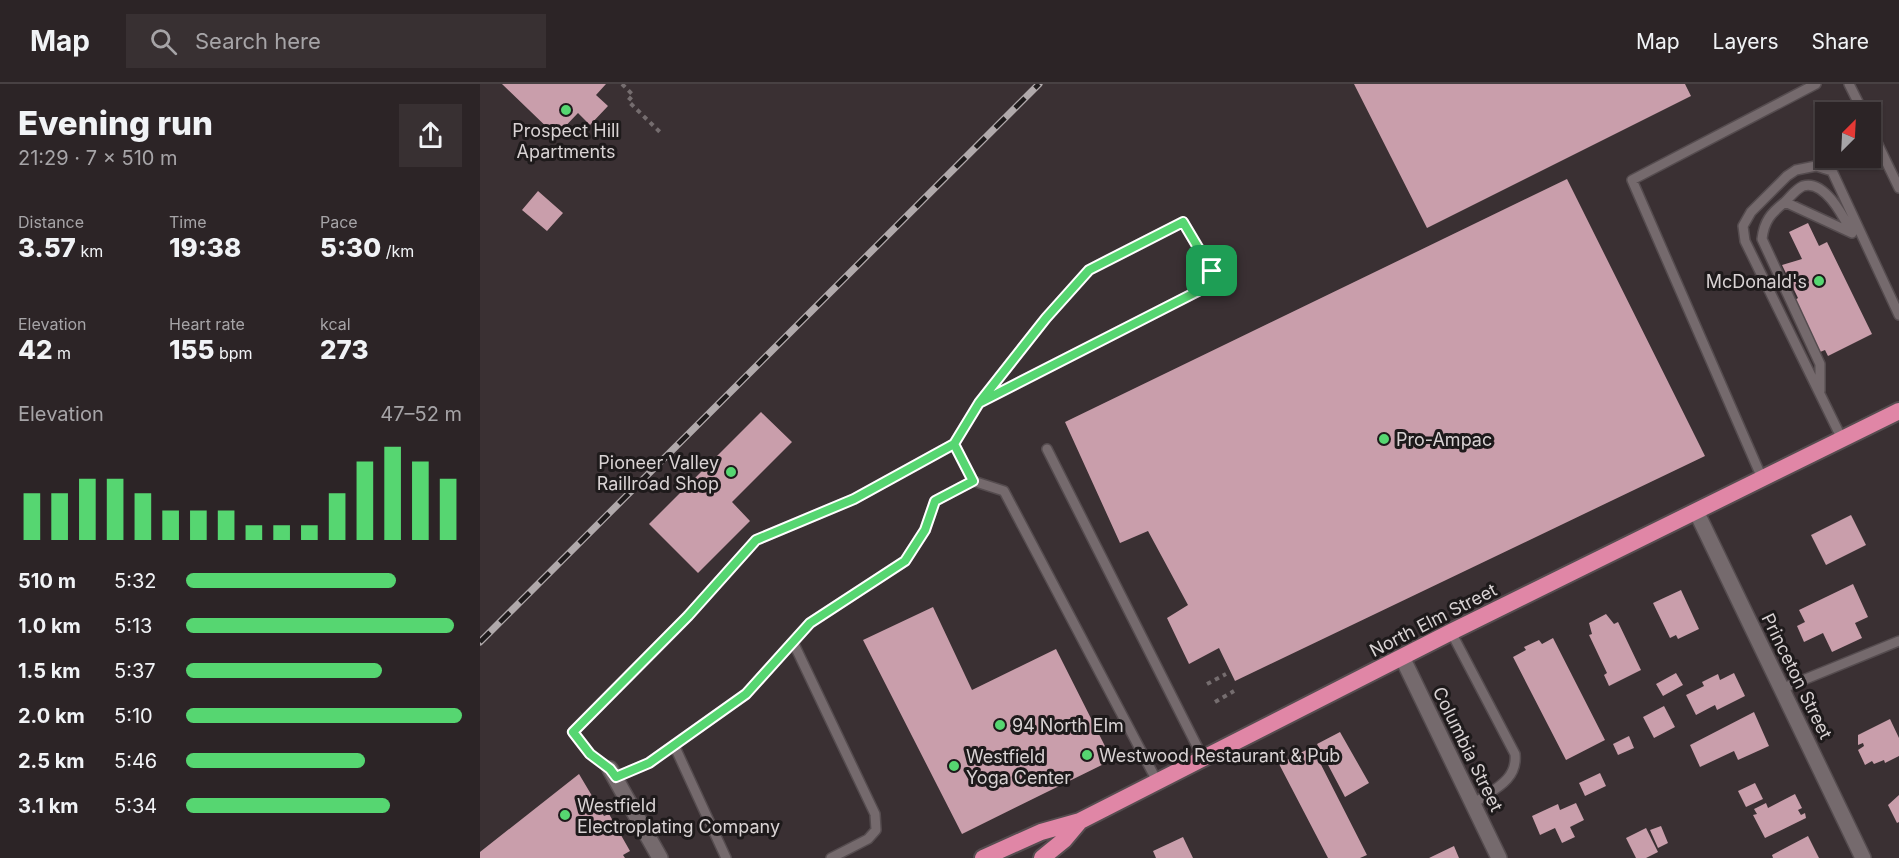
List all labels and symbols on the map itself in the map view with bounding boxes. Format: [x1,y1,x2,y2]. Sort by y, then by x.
north arrow [1815,102,1881,168]
marker: Prospect Hill Apartments [559,103,573,117]
place label: Prospect Hill Apartments [512,120,620,162]
pin [1186,245,1237,296]
place label: McDonald's [1706,271,1807,292]
marker: McDonald's [1812,274,1826,288]
place label: Pro-Ampac [1396,429,1492,450]
marker: Pro-Ampac [1377,432,1391,446]
place label: Pioneer Valley Raillroad Shop [597,452,719,494]
marker: Pioneer Valley Raillroad Shop [724,465,738,479]
street label: North Elm Street [1366,579,1500,661]
street label: Princeton Street [1757,610,1837,742]
street label: Columbia Street [1429,683,1507,815]
place label: 94 North Elm [1012,715,1124,736]
marker: 94 North Elm [993,718,1007,732]
place label: Westwood Restaurant & Pub [1099,745,1340,766]
place label: Westfield Yoga Center [966,746,1071,788]
marker: Westwood Restaurant & Pub [1080,748,1094,762]
marker: Westfield Yoga Center [947,759,961,773]
place label: Westfield Electroplating Company [577,795,780,837]
marker: Westfield Electroplating Company [558,808,572,822]

